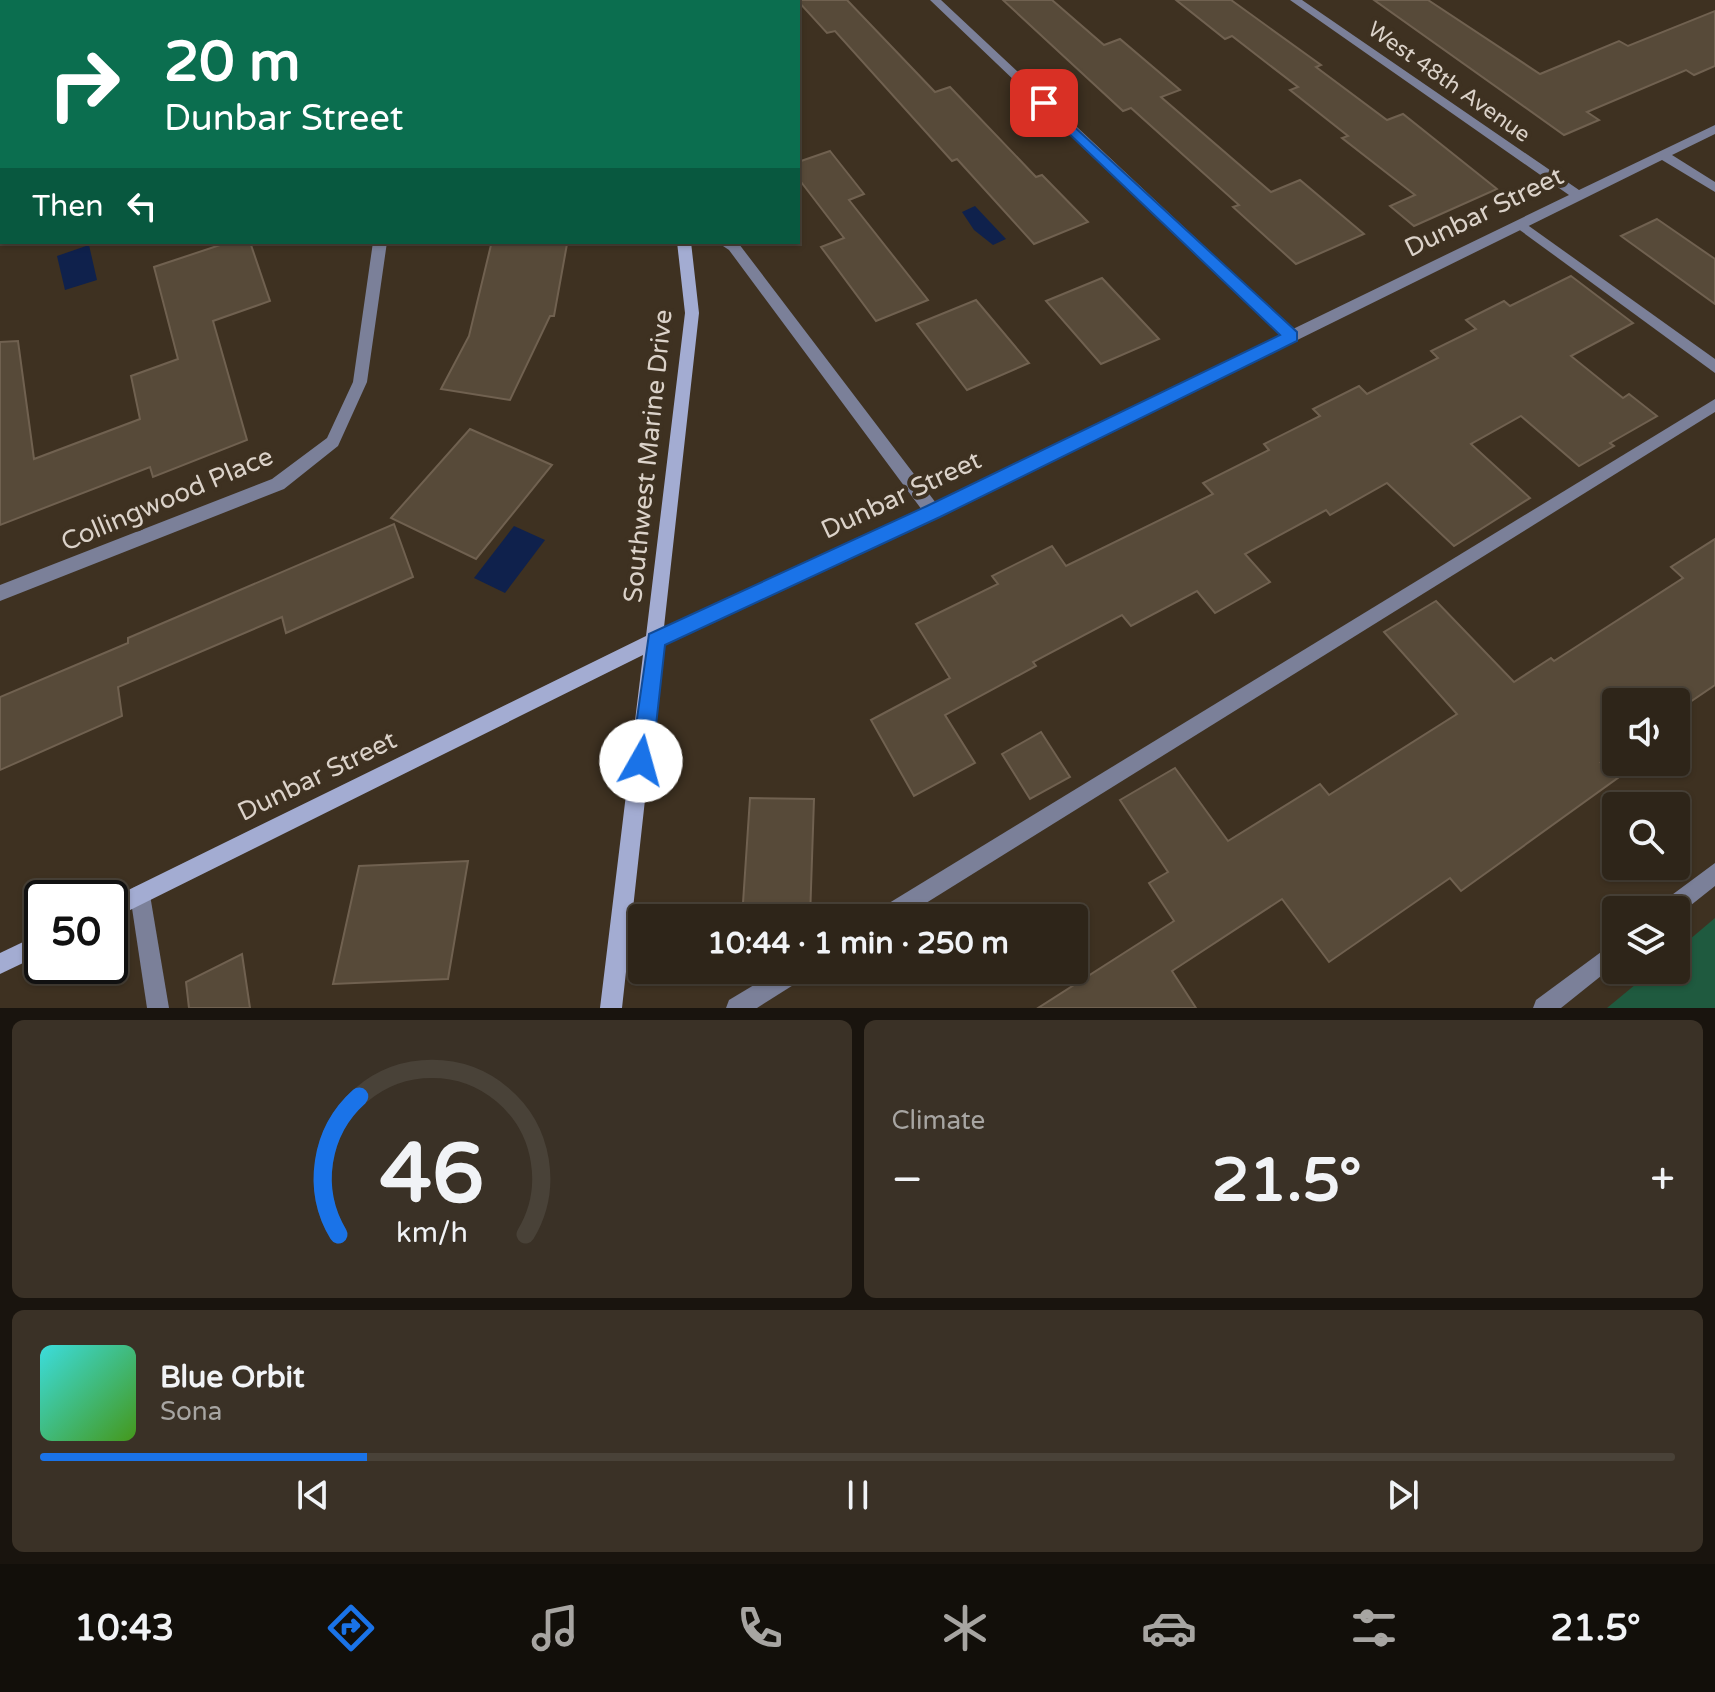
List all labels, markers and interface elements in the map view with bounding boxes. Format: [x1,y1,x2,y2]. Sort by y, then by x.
street label: West 48th Avenue [1363,16,1535,148]
text: 20 m [164,29,300,96]
icon: right [32,32,136,136]
pin [1010,69,1078,137]
icon: arrive [1022,81,1066,125]
text: Dunbar Street [164,97,404,140]
street label: Dunbar Street [1399,160,1569,264]
icon: left [120,184,164,228]
text: Then [32,188,104,225]
street label: Southwest Marine Drive [617,308,679,604]
street label: Collingwood Place [56,440,278,558]
street label: Dunbar Street [816,444,986,546]
map controls [1602,688,1690,984]
button: sound [1602,688,1690,776]
position arrow [599,719,683,803]
street label: Dunbar Street [232,724,402,828]
button: search [1602,792,1690,880]
speed limit sign: 50 [24,880,128,984]
button: layers [1602,896,1690,984]
text: 10:44 · 1 min · 250 m [707,925,1009,962]
text: Climate [892,1105,985,1136]
text: 46 [380,1125,484,1225]
text: 21.5° [1211,1145,1362,1217]
text: − [892,1154,923,1207]
text: + [1650,1154,1675,1207]
text: km/h [396,1216,468,1250]
text: Blue Orbit [160,1359,305,1396]
text: Sona [160,1396,222,1427]
icon: previous [291,1473,335,1517]
icon: pause [836,1473,880,1517]
icon: next [1381,1473,1425,1517]
icon: directions [323,1600,379,1656]
icon: music [527,1600,583,1656]
icon: phone [732,1600,788,1656]
icon: climate [937,1600,993,1656]
icon: car [1141,1600,1197,1656]
icon: filters [1346,1600,1402,1656]
text: 10:43 [74,1607,174,1650]
text: 21.5° [1551,1607,1641,1650]

